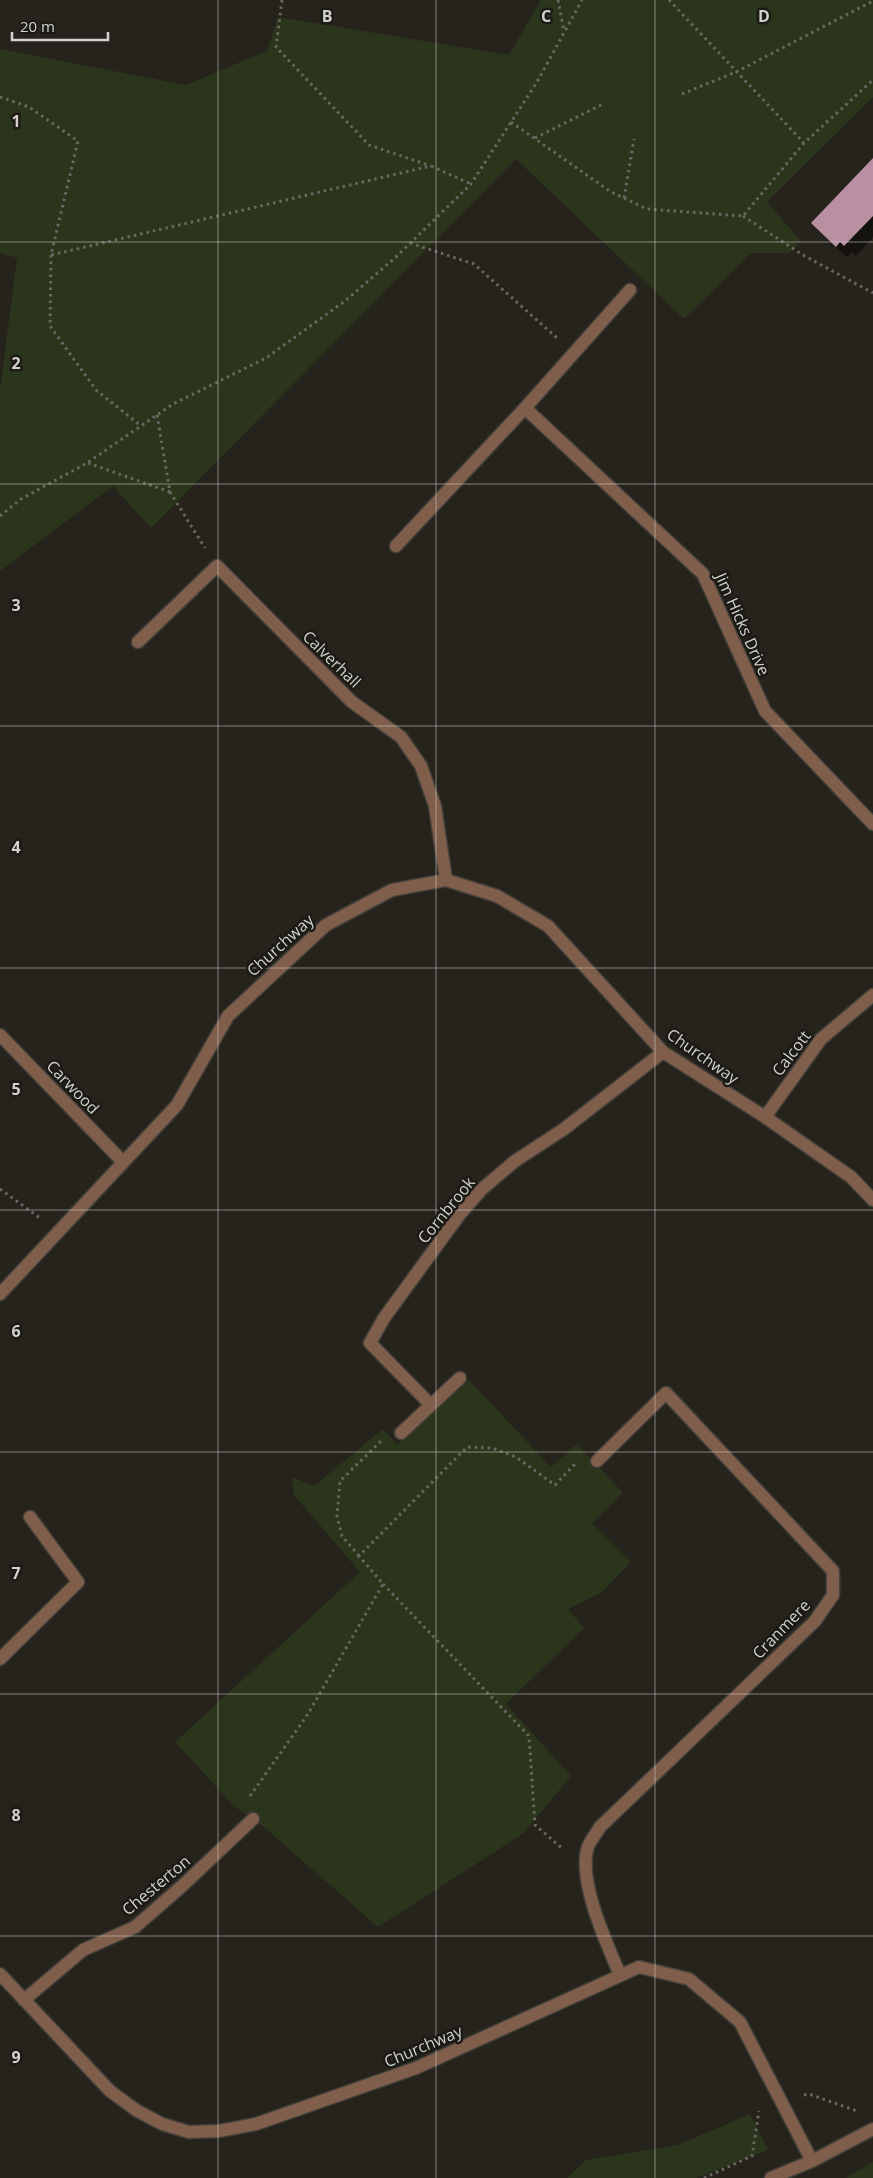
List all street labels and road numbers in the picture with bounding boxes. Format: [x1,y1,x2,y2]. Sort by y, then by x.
street label: Jim Hicks Drive [710,567,775,679]
street label: Calverhall [298,626,366,692]
street label: Churchway [242,908,319,981]
street label: Churchway [663,1023,744,1089]
street label: Calcott [767,1025,816,1080]
street label: Carwood [42,1055,104,1119]
street label: Cornbrook [412,1172,480,1248]
street label: Cranmere [747,1595,815,1663]
street label: Chesterton [117,1850,195,1920]
street label: Churchway [380,2019,466,2072]

